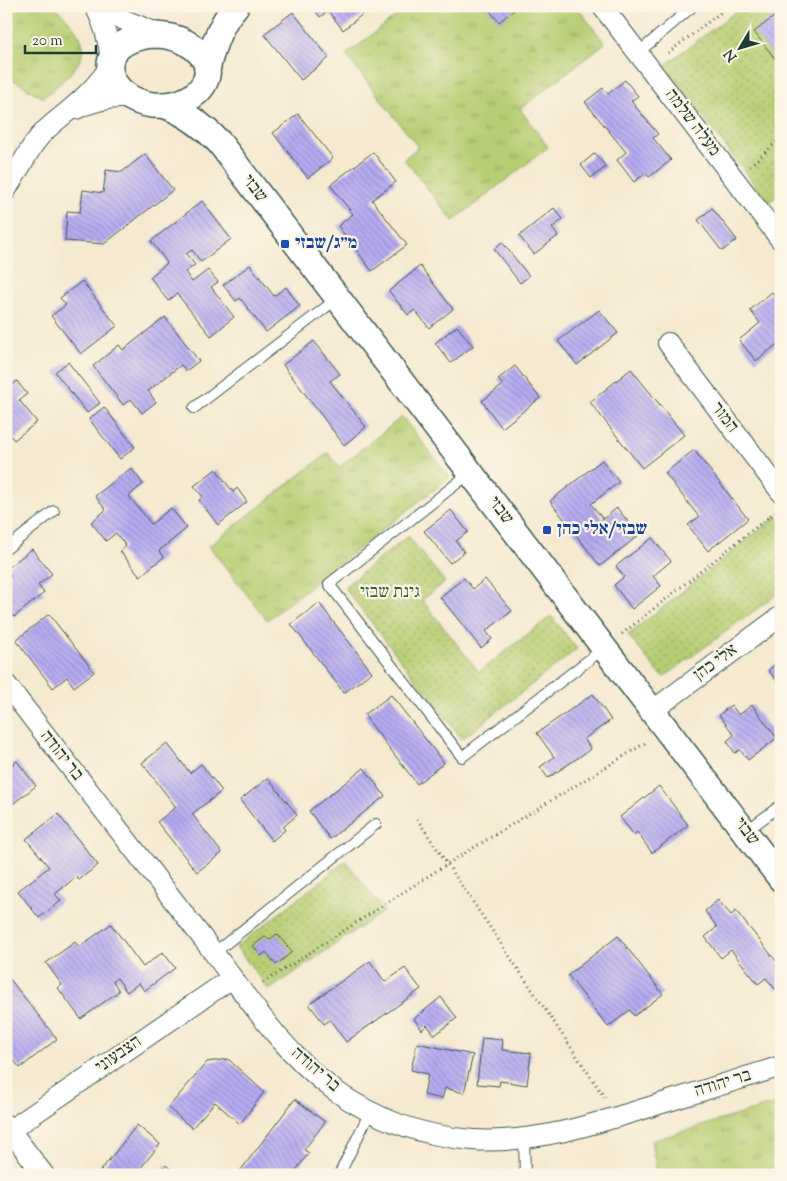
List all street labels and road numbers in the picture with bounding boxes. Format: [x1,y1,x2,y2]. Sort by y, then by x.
street label: מעלה שלמה [658,84,726,162]
street label: שבזי [235,170,273,208]
street label: המור [704,397,744,439]
street label: שבזי [481,492,519,530]
street label: אלי כהן [688,638,744,688]
street label: בר יהודה [33,725,89,787]
street label: שבזי [727,813,765,851]
street label: הצבעוני [91,1030,147,1080]
street label: בר יהודה [285,1041,346,1099]
street label: בר יהודה [691,1063,755,1105]

